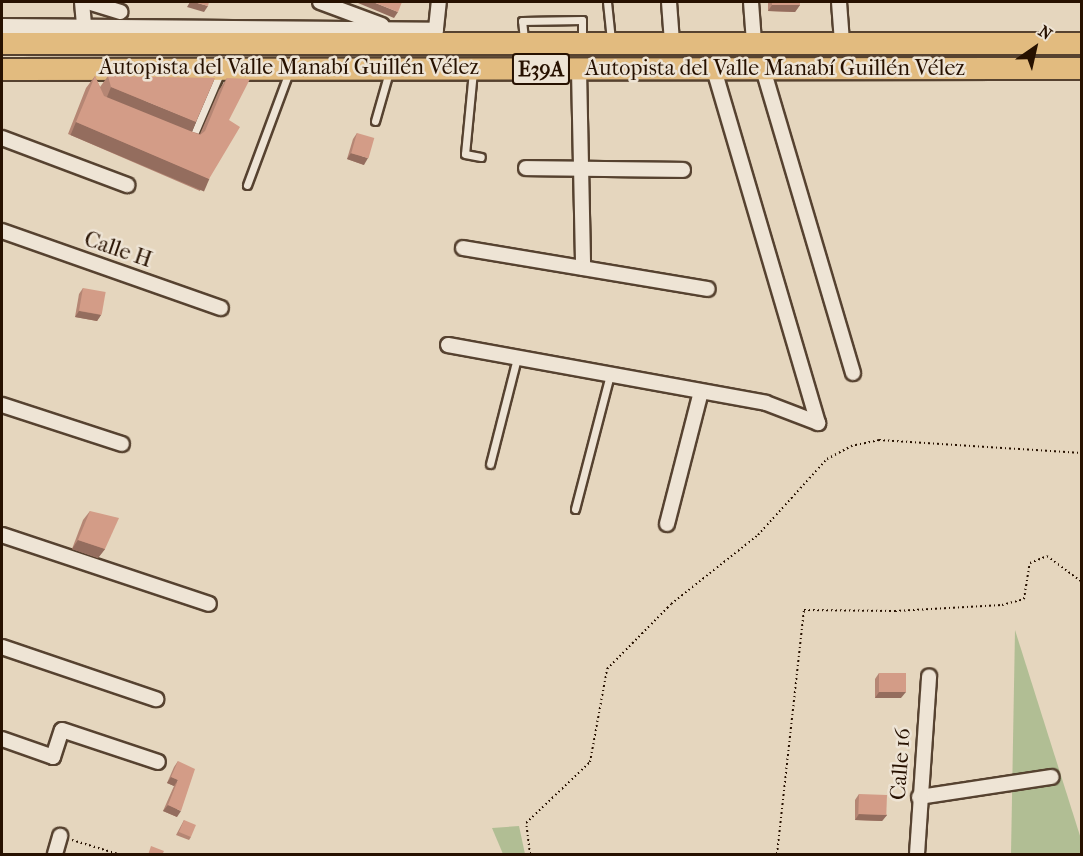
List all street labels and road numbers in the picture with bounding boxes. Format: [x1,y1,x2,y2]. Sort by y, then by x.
road number: E39A [511,51,571,87]
street label: Autopista del Valle Manabí Guillén Vélez [99,55,479,81]
street label: Autopista del Valle Manabí Guillén Vélez [585,56,965,82]
street label: Calle H [81,226,155,274]
street label: Calle 16 [885,727,917,801]

